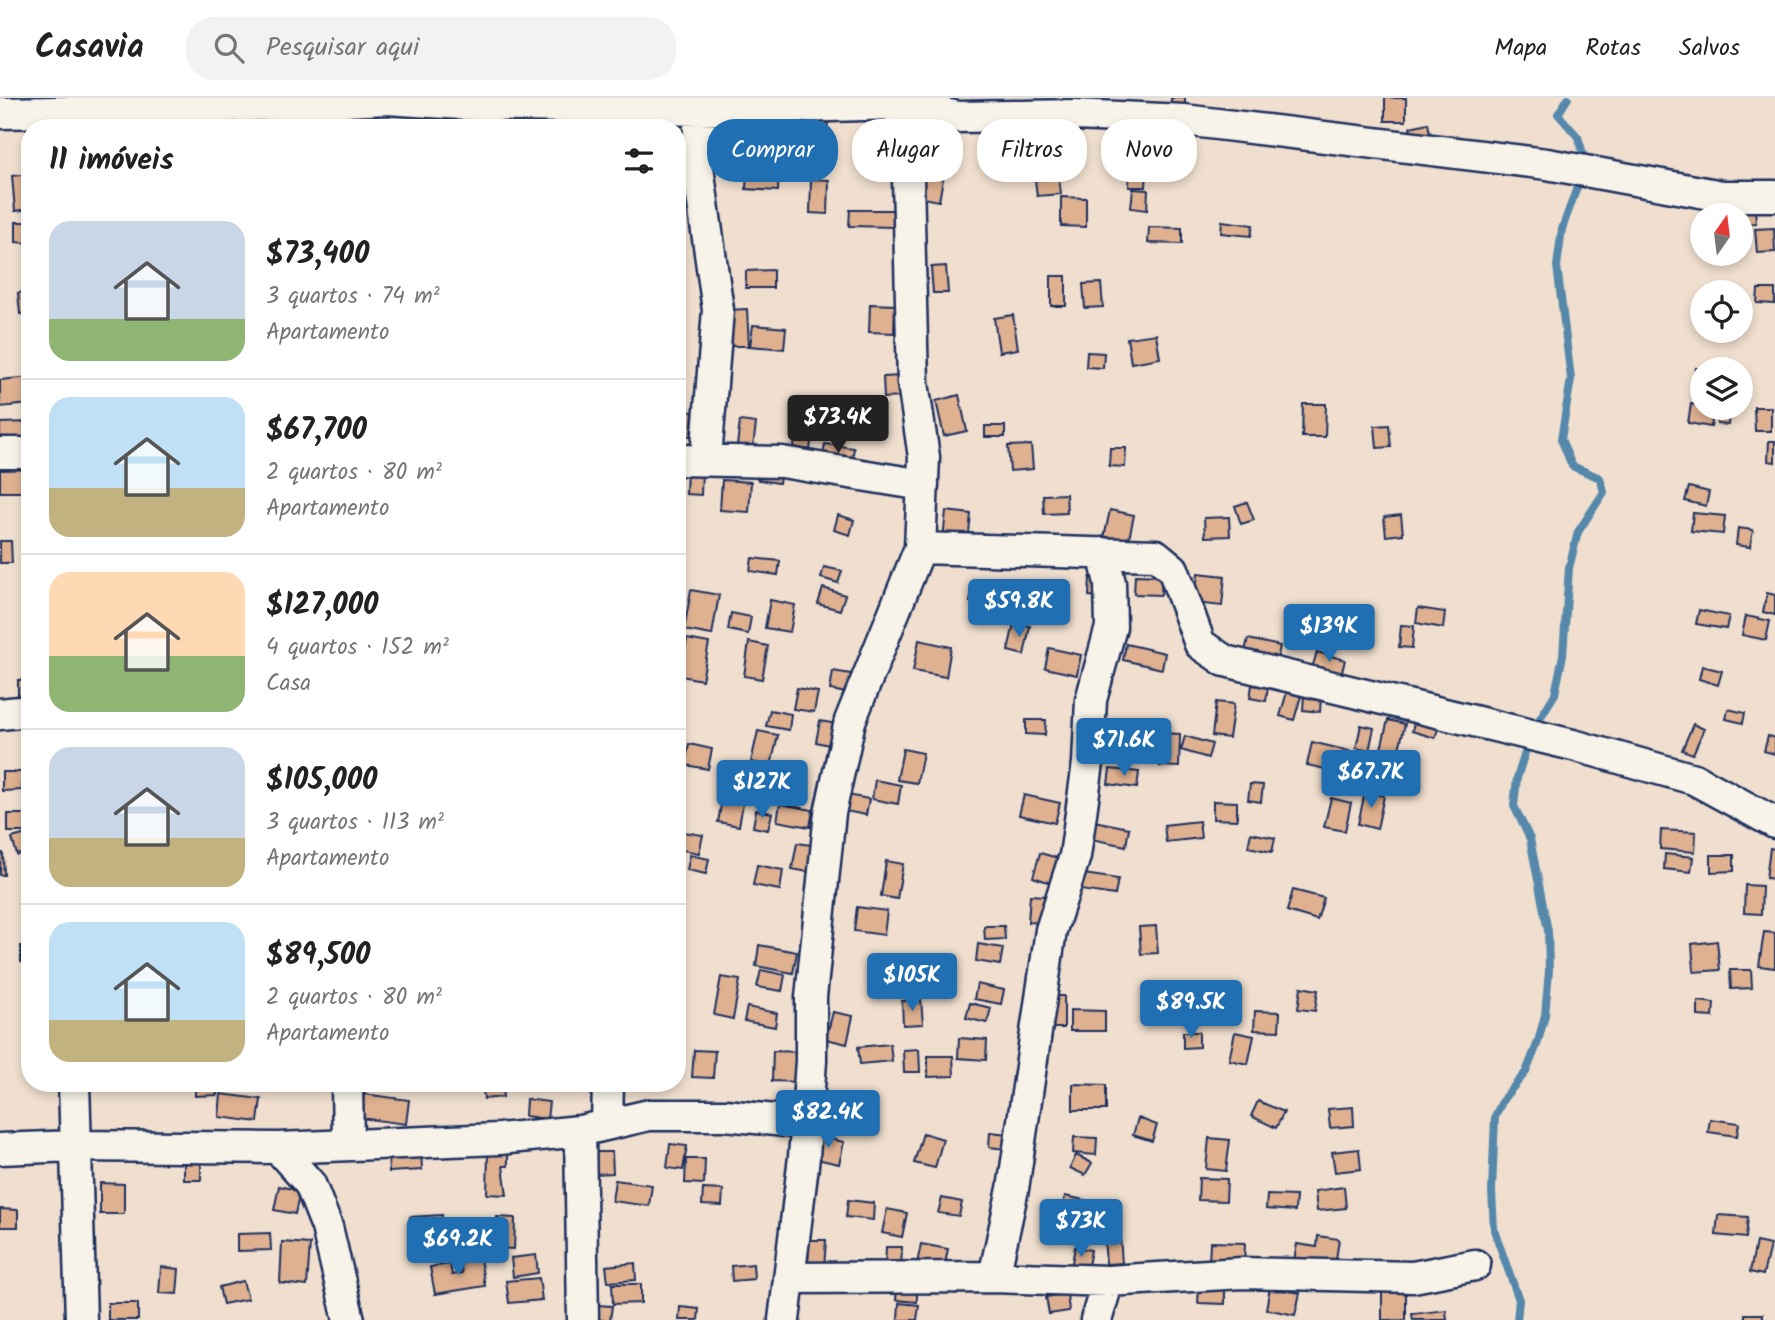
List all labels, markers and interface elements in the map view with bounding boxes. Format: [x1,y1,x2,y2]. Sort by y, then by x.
search box [186,17,676,80]
text: Casavia [35,22,144,75]
text: Pesquisar aqui [266,27,419,69]
icon: search [210,29,248,67]
text: Mapa [1494,29,1547,68]
text: Rotas [1585,29,1641,68]
text: Salvos [1679,29,1740,68]
chip: Comprar [707,119,838,182]
chip: Alugar [852,119,963,182]
chip: Filtros [977,119,1087,182]
chip: Novo [1101,119,1197,182]
text: 11 imóveis [49,137,174,185]
icon: filters [620,142,658,180]
north arrow [1690,203,1754,266]
map controls [1690,203,1753,420]
text: $73,400 [266,231,369,279]
icon: home [105,249,189,333]
text: 3 quartos · 74 m² [266,279,440,315]
button: locate [1690,280,1753,343]
text: Apartamento [266,315,389,351]
button: layers [1690,357,1753,420]
pin: $73.4K [781,396,895,455]
text: $73.4K [804,400,872,436]
text: $67,700 [266,407,367,455]
icon: home [105,425,189,509]
text: 2 quartos · 80 m² [266,455,442,491]
text: Apartamento [266,491,389,527]
pin: $59.8K [962,580,1076,639]
text: $127,000 [266,582,379,630]
text: $59.8K [984,584,1054,620]
icon: home [105,600,189,684]
pin: $139K [1280,604,1378,664]
text: $139K [1300,609,1358,645]
text: 4 quartos · 152 m² [266,630,449,666]
text: Casa [266,666,311,702]
pin: $71.6K [1067,718,1181,778]
text: $71.6K [1092,723,1156,759]
pin: $67.7K [1314,750,1428,810]
text: $67.7K [1337,755,1405,791]
text: $105,000 [266,757,377,805]
pin: $127K [713,760,811,820]
text: $127K [733,765,791,801]
icon: home [105,775,189,859]
text: 3 quartos · 113 m² [266,805,444,841]
text: Apartamento [266,841,389,877]
text: $89,500 [266,932,370,980]
icon: home [105,950,189,1034]
pin: $105K [863,954,961,1013]
text: $105K [883,958,941,994]
text: 2 quartos · 80 m² [266,980,442,1016]
pin: $89.5K [1134,981,1248,1040]
text: $89.5K [1156,985,1226,1021]
text: Apartamento [266,1016,389,1052]
pin: $82.4K [771,1090,885,1150]
text: $82.4K [792,1095,864,1131]
pin: $73K [1040,1200,1122,1259]
text: $73K [1056,1204,1106,1240]
pin: $69.2K [401,1218,515,1277]
text: $69.2K [423,1222,493,1258]

